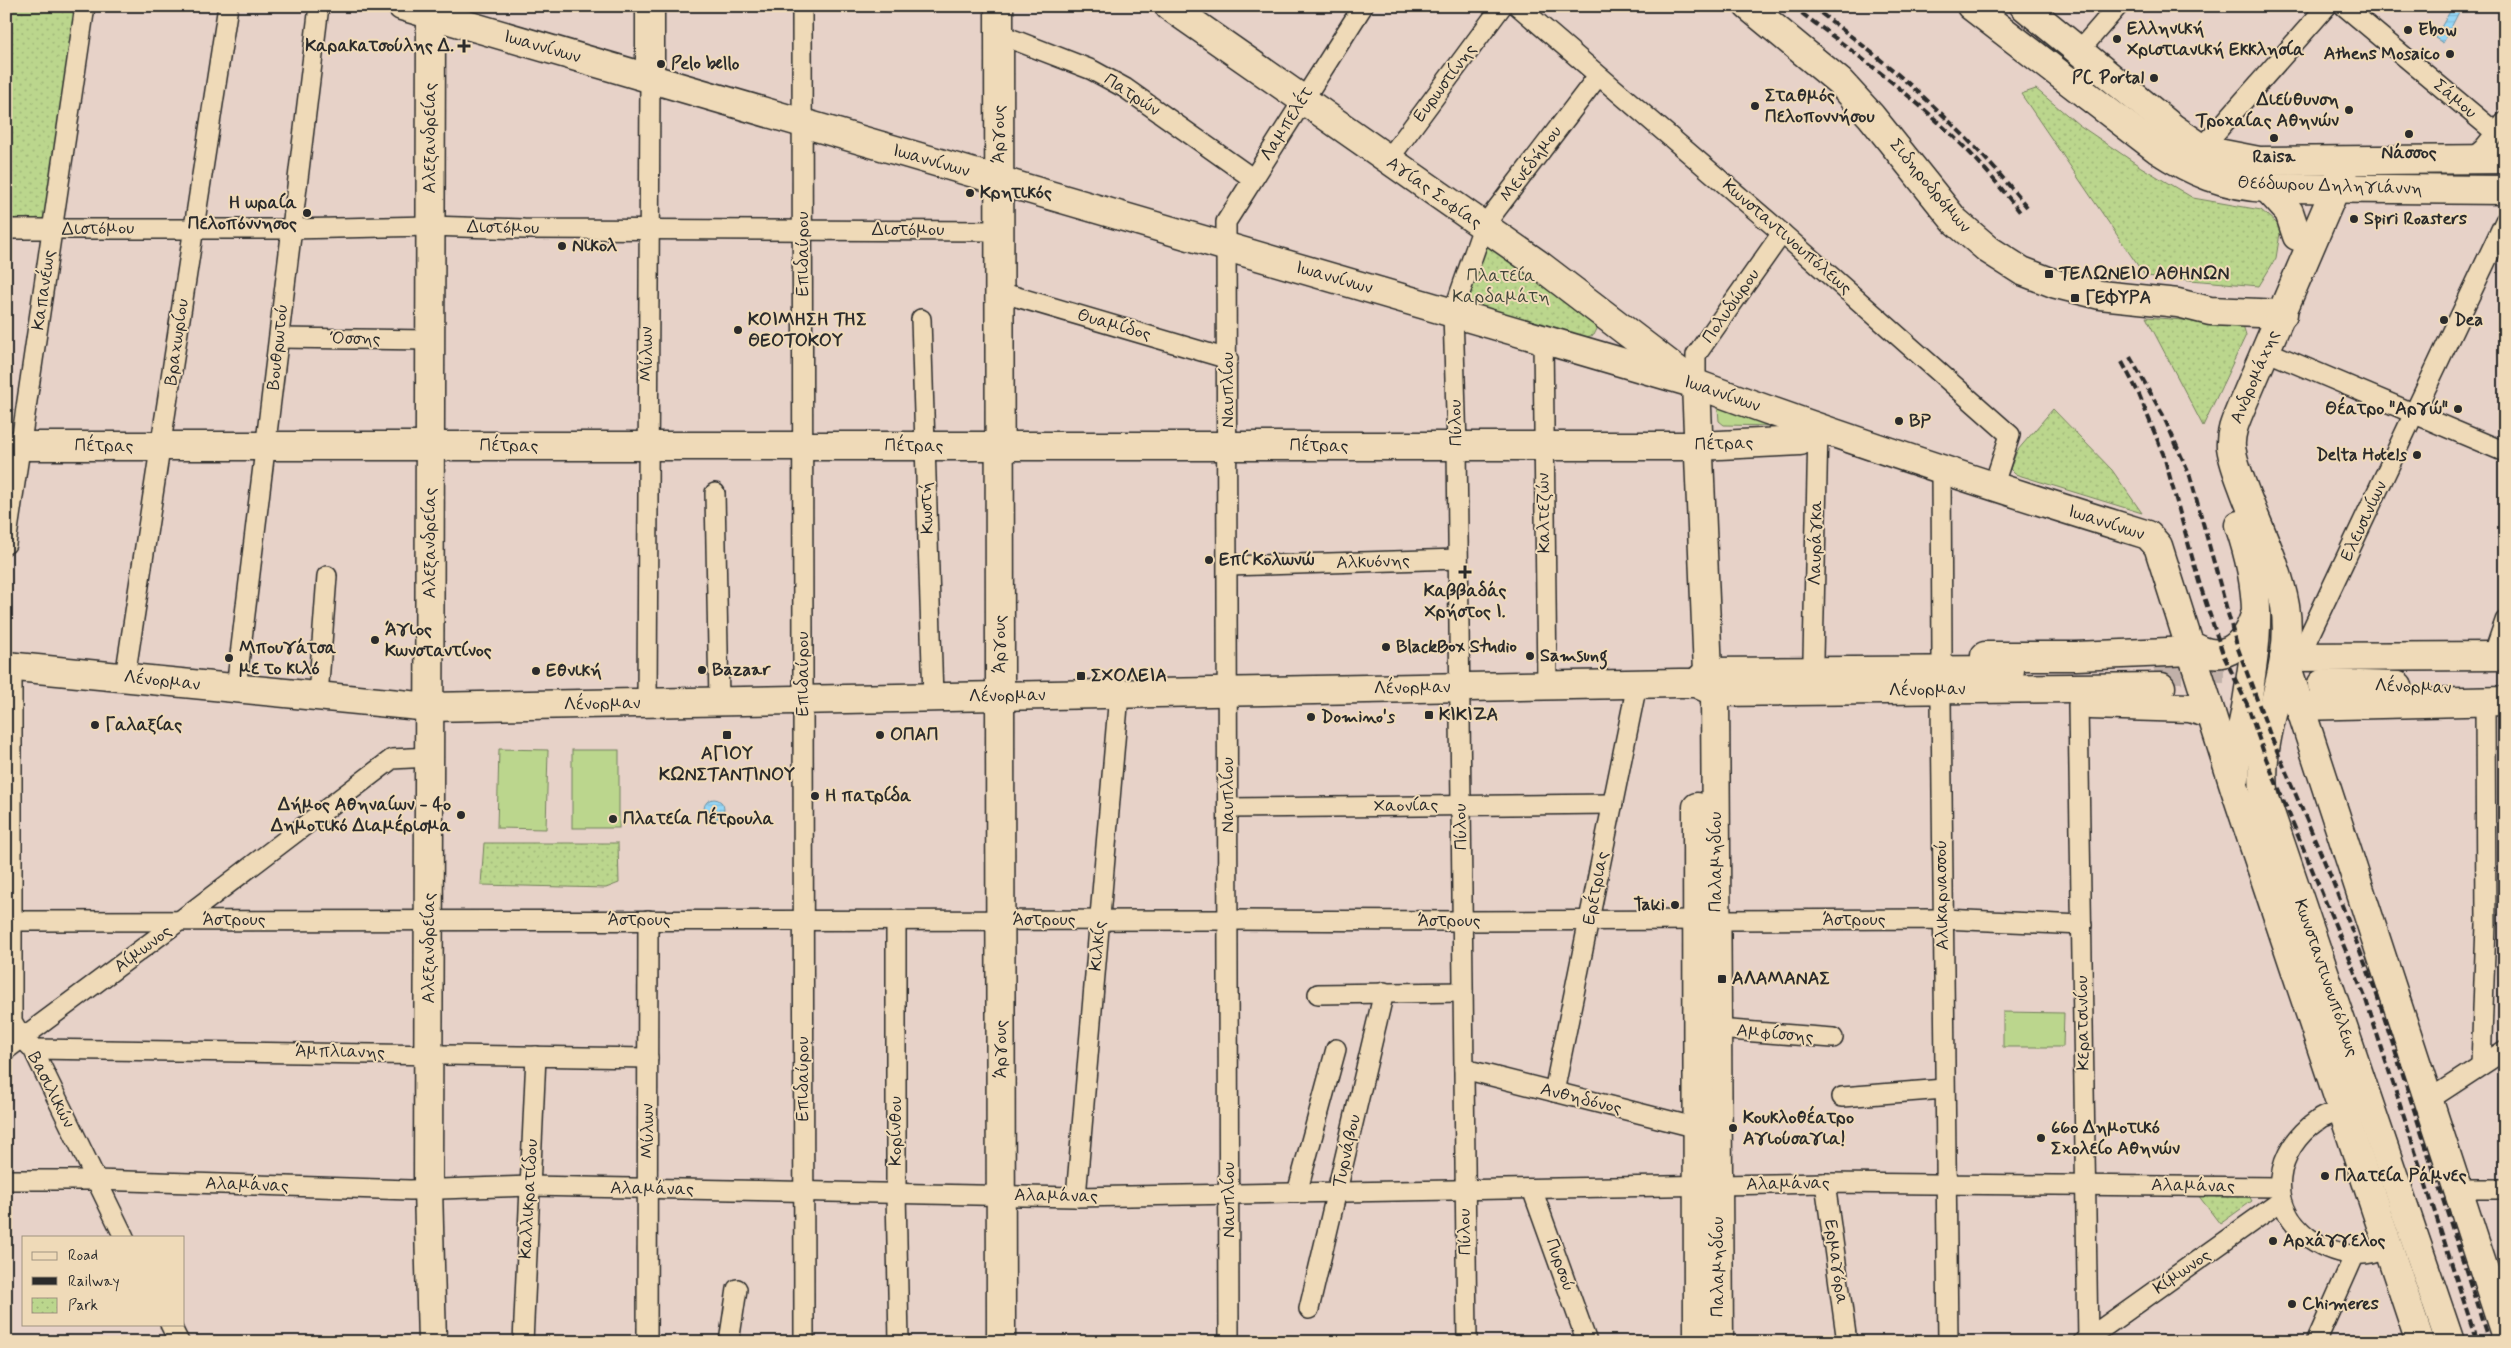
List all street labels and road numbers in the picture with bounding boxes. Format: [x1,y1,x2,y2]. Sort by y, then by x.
street label: Ιωαννίνων [501,25,584,69]
street label: Ευρωστίνης [1408,39,1483,127]
street label: Πατρών [1099,68,1165,122]
street label: Σάμου [2428,74,2482,124]
street label: Λαμπελέτ [1254,81,1320,166]
street label: Αλεξανδρείας [418,82,442,193]
street label: Άργους [987,105,1011,163]
street label: Μενεδήμου [1494,121,1568,207]
street label: Σιδηροδρόμων [1884,134,1977,238]
street label: Ιωαννίνων [890,139,973,183]
street label: Αγίας Σοφίας [1381,151,1487,235]
street label: Θεόδωρου Δηληγιάννη [2237,171,2423,201]
street label: Κωνσταντινουπόλεως [1717,174,1857,300]
street label: Επιδαύρου [791,211,815,297]
street label: Διστόμου [467,215,539,241]
street label: Διστόμου [62,216,134,242]
street label: Διστόμου [872,218,944,242]
street label: Καπανέως [25,248,62,332]
street label: Ιωαννίνων [1293,256,1376,300]
street label: Πολυδώρου [1696,264,1766,348]
street label: Βραχωρίου [159,297,195,387]
street label: Βουθρωτού [262,303,294,391]
street label: Θυαμίδος [1074,303,1154,347]
street label: Μύλων [635,326,659,382]
street label: Ανδρομάχης [2224,326,2286,428]
street label: Όσσης [329,327,381,351]
street label: Ναυπλίου [1216,352,1240,428]
street label: Ιωαννίνων [1681,370,1764,418]
street label: Πύλου [1444,399,1468,447]
street label: Πέτρας [1694,430,1754,457]
street label: Πέτρας [75,433,134,458]
street label: Πέτρας [480,433,539,458]
street label: Πέτρας [885,433,944,458]
street label: Πέτρας [1290,433,1349,458]
street label: Καλτεζών [1531,472,1557,554]
street label: Ελευσινίων [2335,477,2393,565]
street label: Κωστή [914,482,940,534]
street label: Αλεξανδρείας [418,487,442,598]
street label: Ιωαννίνων [2065,499,2148,547]
street label: Λαυράγκα [1803,500,1829,586]
street label: Αλκυόνης [1336,549,1410,575]
street label: Άργους [988,615,1012,673]
street label: Επιδαύρου [791,631,815,717]
street label: Λένορμαν [122,664,202,697]
street label: Λένορμαν [2374,673,2452,700]
street label: Λένορμαν [1373,674,1451,701]
street label: Λένορμαν [1888,676,1966,703]
street label: Λένορμαν [968,682,1046,709]
street label: Λένορμαν [563,690,641,717]
street label: Ναυπλίου [1216,757,1240,833]
street label: Χαονίας [1373,793,1439,819]
street label: Πύλου [1449,803,1473,851]
street label: Παλαμηδίου [1704,812,1728,912]
street label: Αλικαρνασσού [1929,839,1955,951]
street label: Ερέτριας [1576,849,1615,927]
street label: Αλεξανδρείας [417,892,441,1003]
street label: Κωνσταντινουπόλεως [2288,896,2364,1060]
street label: Άστρους [202,908,266,932]
street label: Άστρους [607,908,671,932]
street label: Άστρους [1012,908,1076,932]
street label: Άστρους [1822,908,1886,932]
street label: Άστρους [1417,909,1481,933]
street label: Αίμωνος [109,919,177,979]
street label: Κιλκίς [1084,920,1112,972]
street label: Κερατσινίου [2070,975,2096,1071]
street label: Αμφίσσης [1735,1019,1815,1049]
street label: Άργους [989,1020,1013,1078]
street label: Επιδαύρου [791,1036,815,1122]
street label: Άμπλιανης [295,1039,385,1065]
street label: Βασιλικών [22,1048,80,1132]
street label: Ανθηδόνος [1538,1077,1624,1121]
street label: Κορίνθου [884,1096,908,1166]
street label: Μύλων [636,1103,660,1159]
street label: Τυρνάβου [1327,1112,1367,1190]
street label: Καλλικρατίδου [514,1138,544,1260]
street label: Ναυπλίου [1217,1162,1241,1238]
street label: Αλαμάνας [1746,1171,1830,1197]
street label: Αλαμάνας [205,1172,289,1198]
street label: Αλαμάνας [2151,1173,2235,1199]
street label: Αλαμάνας [610,1176,694,1202]
street label: Αλαμάνας [1014,1183,1098,1209]
street label: Πύλου [1453,1208,1477,1256]
street label: Παλαμηδίου [1706,1217,1730,1317]
street label: Ερμαγόρα [1818,1218,1854,1306]
street label: Πυρσού [1539,1235,1581,1295]
street label: Κίμωνος [2148,1243,2216,1301]

